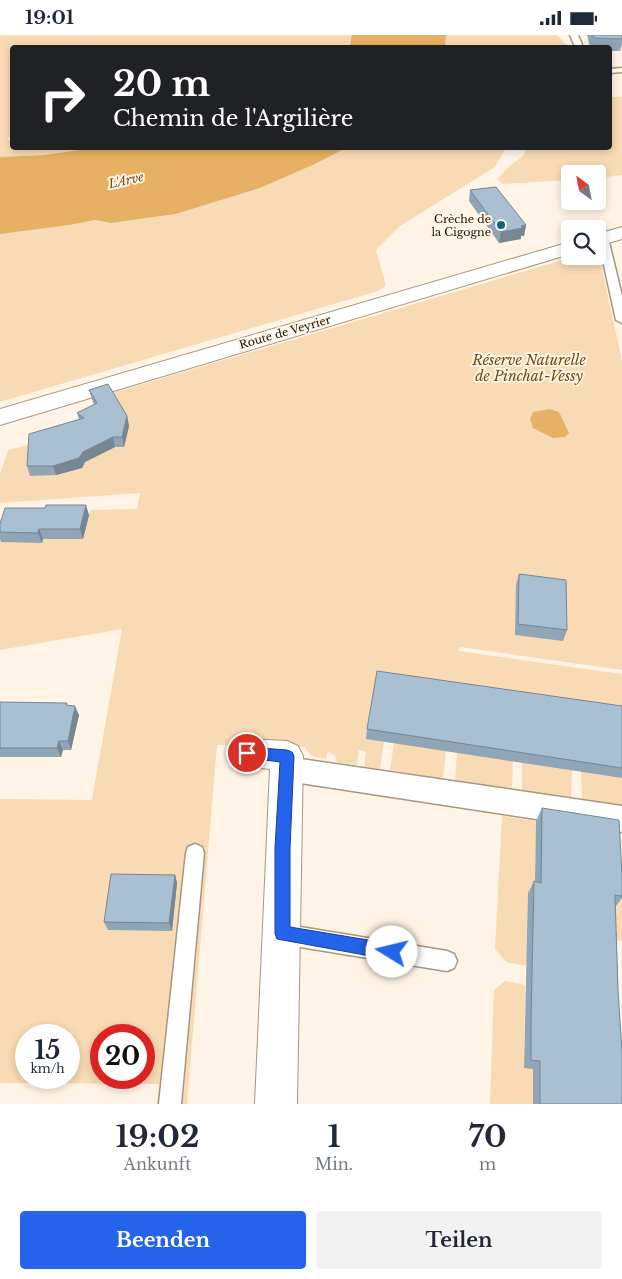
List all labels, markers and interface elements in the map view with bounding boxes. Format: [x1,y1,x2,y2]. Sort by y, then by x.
text: 19:01 [25,6,74,29]
text: 20 m [113,62,210,105]
icon: right [30,65,95,130]
text: Chemin de l'Argilière [113,105,353,132]
north arrow [561,165,606,210]
map controls [561,165,606,265]
water label: L'Arve [106,169,145,192]
place label: Crèche de la Cigogne [432,212,491,239]
marker: Crèche de la Cigogne [495,219,507,231]
button: search [561,220,606,265]
street label: Route de Veyrier [238,312,333,352]
park label: Réserve Naturelle de Pinchat-Vessy [471,351,586,385]
pin [226,732,268,774]
icon: arrive [233,739,261,767]
position arrow [365,925,417,977]
speed limit sign: 20 [90,1024,155,1089]
text: 15 [35,1035,60,1066]
text: km/h [30,1061,65,1076]
text: 19:02 [115,1118,199,1155]
text: 1 [327,1118,340,1155]
text: 70 [468,1118,507,1155]
text: Ankunft [124,1154,191,1174]
text: Min. [315,1154,353,1174]
text: m [479,1154,496,1174]
button: Beenden [20,1211,306,1269]
button: Teilen [316,1211,602,1269]

